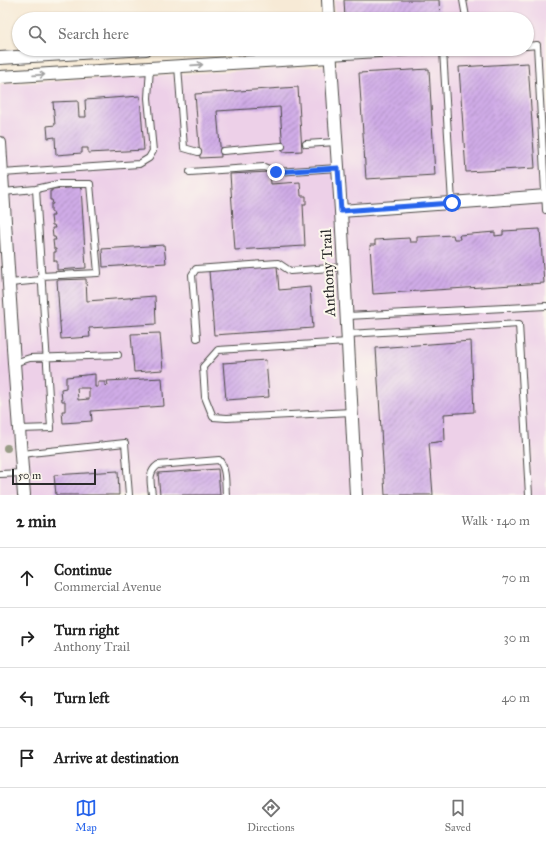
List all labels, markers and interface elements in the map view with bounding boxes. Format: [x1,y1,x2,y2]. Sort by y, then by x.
search box [12,12,534,56]
icon: search [26,23,48,45]
text: Search here [58,25,129,43]
one-way arrow [190,61,203,69]
one-way arrow [32,71,45,78]
route end [267,163,285,181]
route start [443,194,461,212]
street label: Anthony Trail [317,228,339,318]
scale bar [12,467,96,486]
text: 50 m [18,469,41,482]
text: 2 min [16,511,56,532]
text: Walk · 140 m [461,513,530,529]
text: Continue [54,561,112,579]
icon: ahead [16,567,38,589]
text: 70 m [502,570,530,586]
text: Commercial Avenue [54,579,161,595]
text: Turn right [54,621,119,639]
icon: right [16,627,38,649]
text: 30 m [504,630,530,646]
text: Anthony Trail [54,639,130,655]
icon: left [16,687,38,709]
text: Turn left [54,689,110,707]
text: 40 m [501,690,530,706]
icon: arrive [16,747,38,769]
text: Arrive at destination [54,749,179,767]
tab: Map [75,797,97,834]
tab: Directions [247,797,295,834]
tab: Saved [445,797,471,834]

